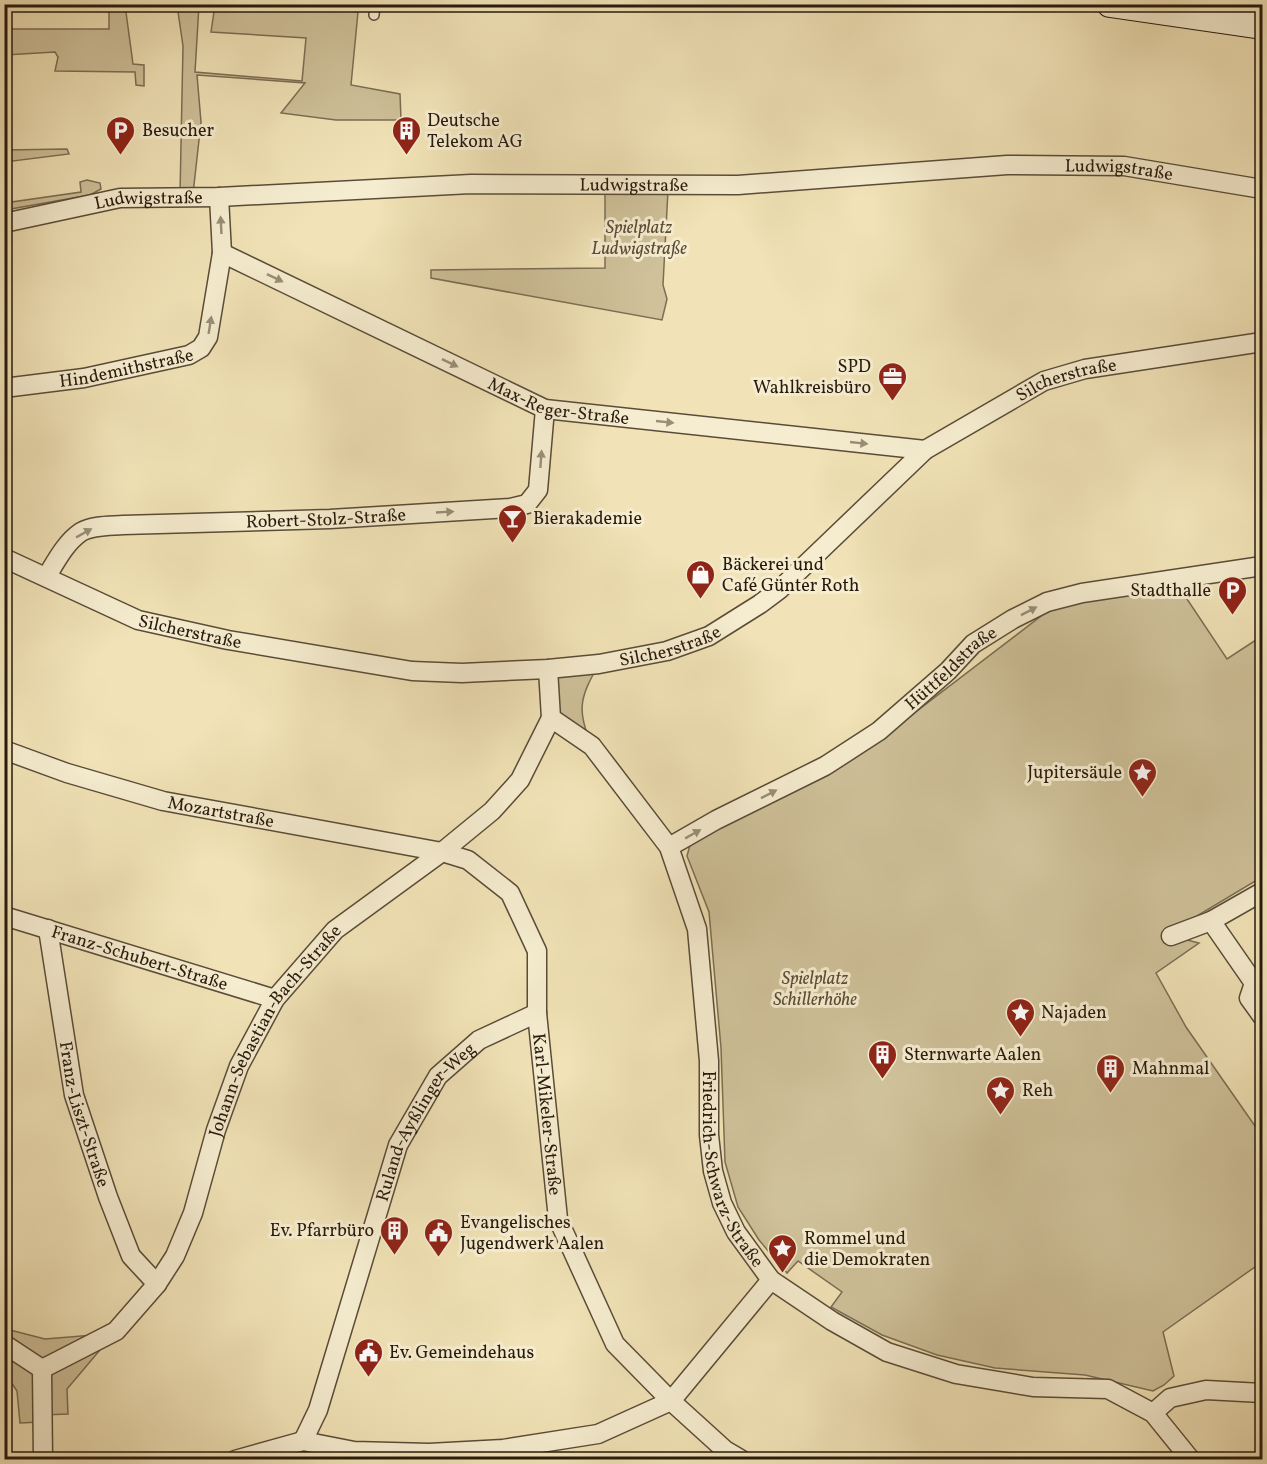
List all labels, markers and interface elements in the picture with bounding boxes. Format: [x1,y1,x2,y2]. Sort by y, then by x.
place label: Deutsche Telekom AG [427,109,523,155]
parking icon: Besucher [105,114,137,156]
building icon: Deutsche Telekom AG [390,114,422,156]
place label: Besucher [142,119,214,144]
street label: Ludwigstraße [1065,154,1175,188]
street label: Ludwigstraße [580,173,688,199]
street label: Ludwigstraße [92,186,203,217]
one-way arrow [216,215,225,234]
park label: Spielplatz Ludwigstraße [591,216,687,262]
one-way arrow [266,273,284,283]
one-way arrow [206,316,215,335]
street label: Hindemithstraße [58,343,196,395]
street label: Silcherstraße [1012,353,1118,409]
place label: SPD Wahlkreisbüro [753,355,871,401]
one-way arrow [442,359,459,368]
office icon: SPD Wahlkreisbüro [876,360,908,402]
street label: Max-Reger-Straße [483,372,630,432]
one-way arrow [656,417,675,427]
one-way arrow [850,438,869,447]
one-way arrow [536,449,545,468]
bar icon: Bierakademie [496,502,528,544]
street label: Robert-Stolz-Straße [245,503,407,535]
place label: Bierakademie [533,507,642,532]
one-way arrow [436,508,455,517]
one-way arrow [76,528,93,538]
place label: Bäckerei und Café Günter Roth [722,553,860,599]
shop icon: Bäckerei und Café Günter Roth [685,558,717,600]
parking icon: Stadthalle [1216,574,1248,616]
place label: Stadthalle [1130,579,1211,604]
one-way arrow [1021,606,1038,615]
street label: Silcherstraße [136,609,243,656]
street label: Silcherstraße [617,620,727,674]
street label: Hüttfeldstraße [900,621,1002,717]
place icon: Jupitersäule [1127,756,1159,798]
place label: Jupitersäule [1027,761,1122,786]
one-way arrow [760,789,777,799]
street label: Mozartstraße [165,791,276,835]
one-way arrow [684,829,701,839]
street label: Franz-Schubert-Straße [48,920,231,998]
street label: Johann-Sebastian-Bach-Straße [204,920,348,1140]
park label: Spielplatz Schillerhöhe [773,967,857,1013]
place icon: Najaden [1004,996,1036,1038]
place label: Najaden [1041,1001,1107,1026]
street label: Karl-Mikeler-Straße [525,1032,567,1197]
street label: Ruland-Ayßlinger-Weg [371,1037,482,1205]
building icon: Sternwarte Aalen [867,1038,899,1080]
street label: Franz-Liszt-Straße [52,1040,115,1191]
place label: Sternwarte Aalen [904,1043,1041,1068]
building icon: Mahnmal [1095,1052,1127,1094]
place label: Mahnmal [1132,1057,1209,1082]
street label: Friedrich-Schwarz-Straße [695,1071,769,1273]
place icon: Reh [985,1074,1017,1116]
place label: Reh [1022,1079,1053,1104]
place label: Evangelisches Jugendwerk Aalen [460,1211,604,1257]
building icon: Ev. Pfarrbüro [379,1214,411,1256]
public building icon: Evangelisches Jugendwerk Aalen [423,1216,455,1258]
place label: Ev. Pfarrbüro [270,1219,374,1244]
place label: Rommel und die Demokraten [804,1227,930,1273]
place icon: Rommel und die Demokraten [767,1232,799,1274]
public building icon: Ev. Gemeindehaus [352,1336,384,1378]
place label: Ev. Gemeindehaus [389,1341,534,1366]

